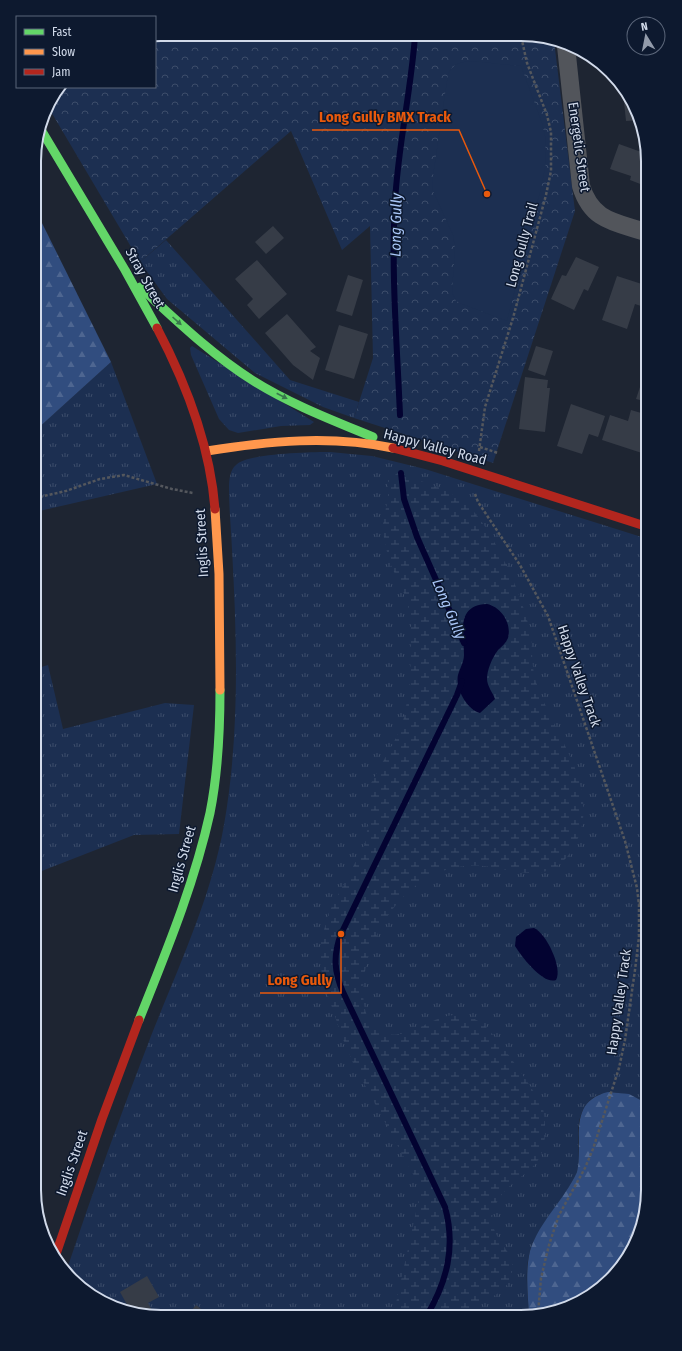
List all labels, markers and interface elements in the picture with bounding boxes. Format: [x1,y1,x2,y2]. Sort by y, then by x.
legend [16,16,156,88]
north arrow [626,16,666,56]
text: N [640,20,649,34]
text: Fast [52,25,71,39]
text: Slow [52,45,75,59]
text: Jam [52,65,70,79]
street label: Energetic Street [564,101,594,193]
callout: Long Gully BMX Track [312,103,459,130]
text: Long Gully BMX Track [319,108,451,126]
water label: Long Gully [386,192,406,257]
street label: Long Gully Trail [503,200,542,289]
street label: Stray Street [121,245,169,312]
one-way arrow [172,316,182,325]
one-way arrow [276,393,288,399]
street label: Happy Valley Road [382,425,488,469]
street label: Inglis Street [192,508,212,578]
water label: Long Gully [428,576,470,643]
street label: Happy Valley Track [554,623,605,730]
street label: Inglis Street [164,823,200,894]
street label: Happy Valley Track [603,948,635,1056]
callout: Long Gully [260,966,341,993]
text: Long Gully [268,971,333,989]
street label: Inglis Street [53,1127,91,1198]

